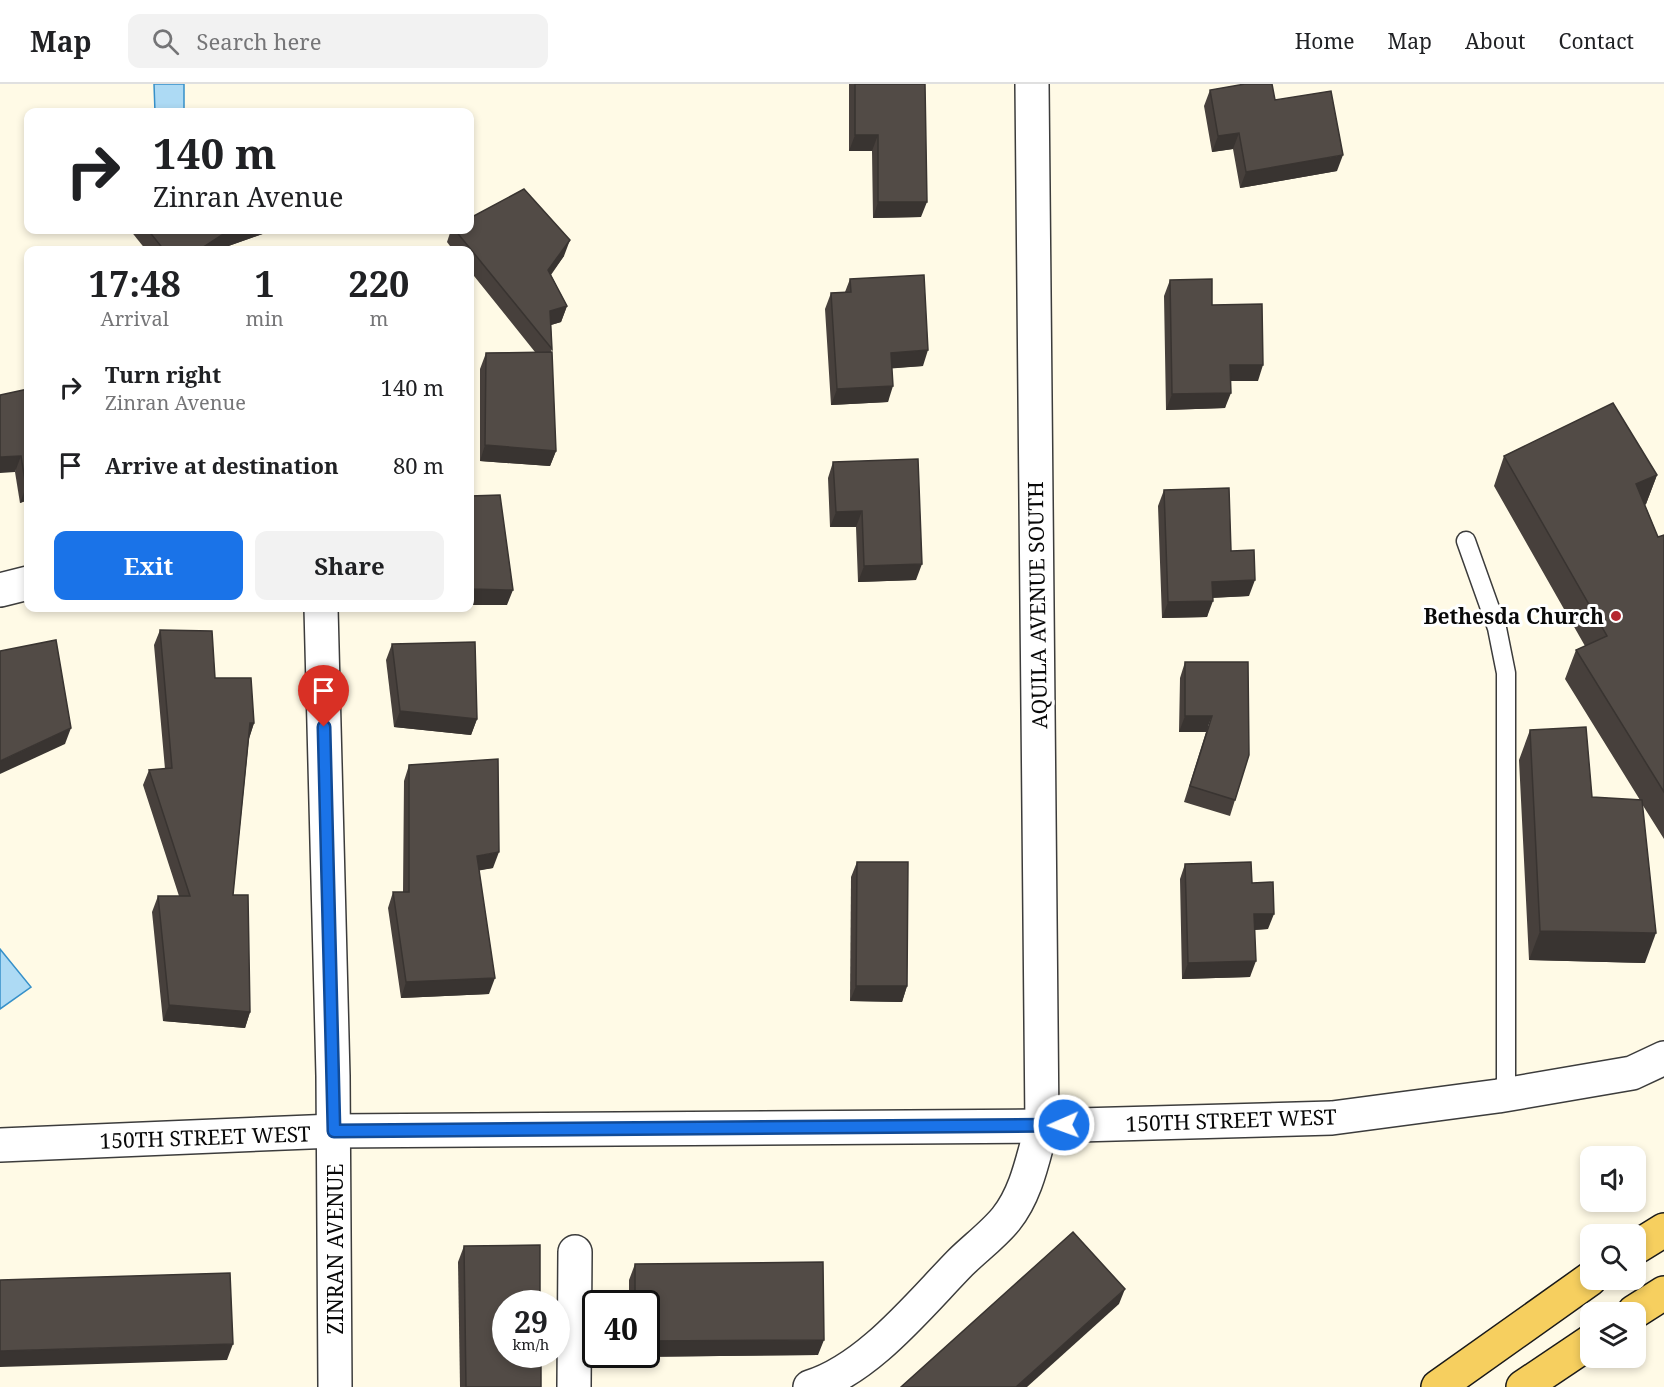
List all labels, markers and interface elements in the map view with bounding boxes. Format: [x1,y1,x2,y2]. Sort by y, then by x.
search box [128,14,548,68]
text: Map [30,22,92,60]
icon: search [149,25,182,58]
text: Search here [197,26,321,56]
text: Home [1295,27,1355,55]
text: Map [1388,27,1432,55]
text: About [1465,27,1526,55]
text: Contact [1559,27,1634,55]
text: 140 m [153,124,277,181]
icon: right [54,132,132,210]
text: Zinran Avenue [153,178,343,215]
text: 17:48 [89,259,181,308]
text: 1 [254,259,275,308]
text: 220 [348,259,409,308]
text: Arrival [101,305,169,332]
text: min [246,305,284,332]
text: m [369,305,388,332]
text: Turn right [105,359,221,389]
icon: right [54,371,87,404]
text: 140 m [381,372,444,402]
text: Zinran Avenue [105,389,246,416]
icon: arrive [54,449,87,482]
text: Arrive at destination [105,450,339,480]
text: 80 m [393,450,444,480]
street label: AQUILA AVENUE SOUTH [1021,481,1053,729]
button: Exit [54,531,243,600]
button: Share [255,531,444,600]
place label: Bethesda Church [1423,602,1604,630]
marker: Bethesda Church [1609,609,1623,623]
pin [298,665,349,727]
icon: arrive [307,674,340,707]
position arrow [1032,1093,1096,1157]
street label: 150TH STREET WEST [1125,1102,1337,1138]
street label: 150TH STREET WEST [99,1119,311,1155]
map controls [1580,1146,1646,1368]
button: sound [1580,1146,1646,1212]
street label: ZINRAN AVENUE [321,1164,349,1334]
button: search [1580,1224,1646,1290]
speed limit sign: 40 [582,1290,660,1368]
text: 29 [514,1301,548,1342]
button: layers [1580,1302,1646,1368]
text: km/h [513,1334,549,1354]

